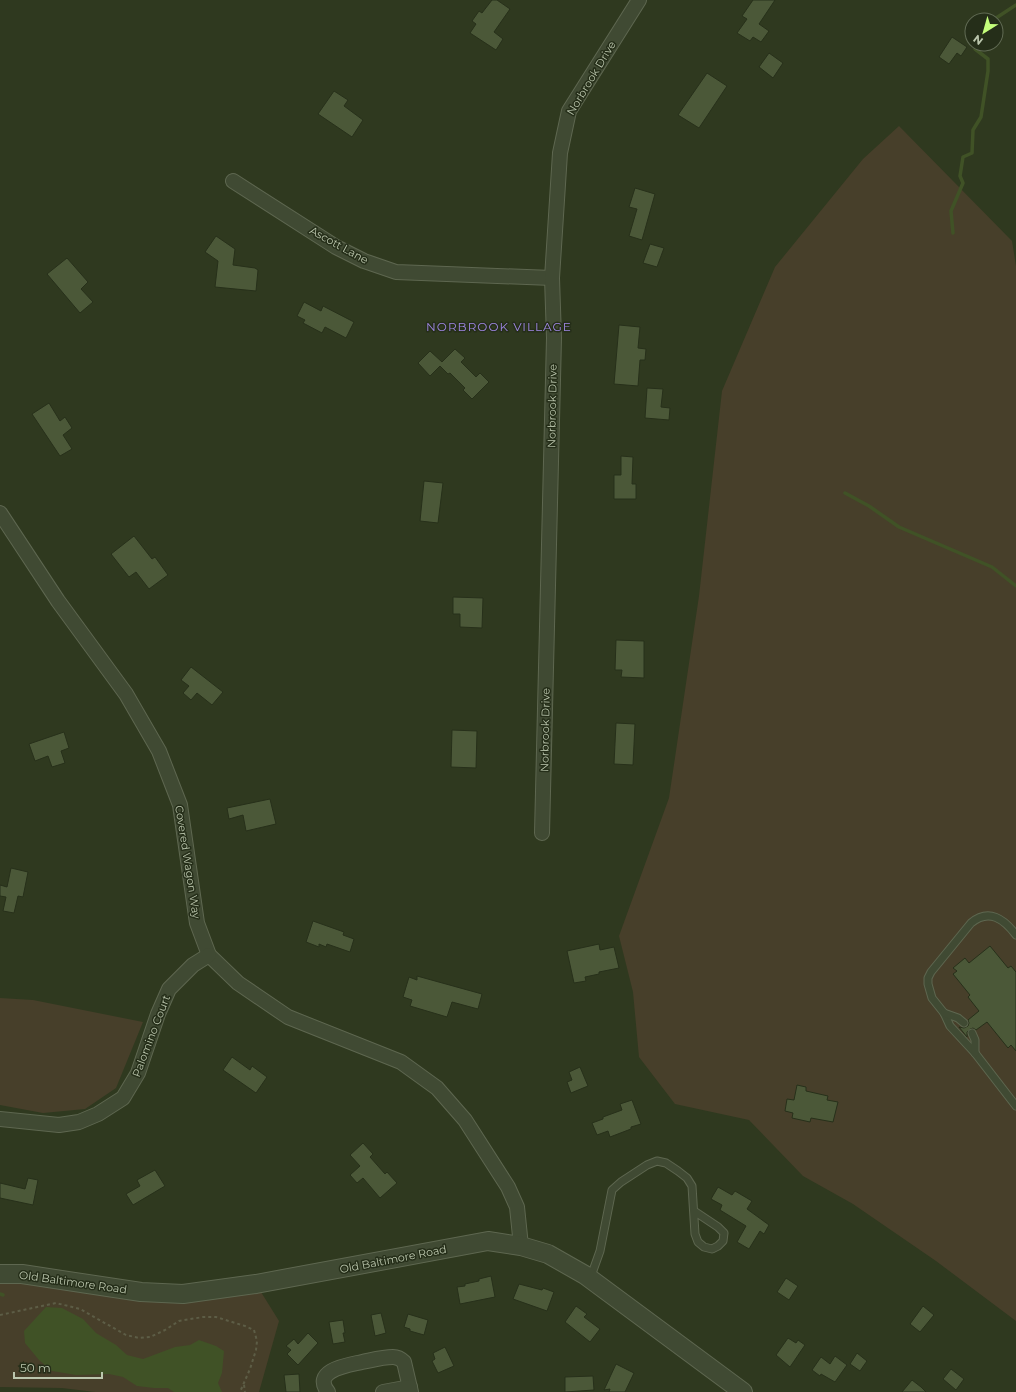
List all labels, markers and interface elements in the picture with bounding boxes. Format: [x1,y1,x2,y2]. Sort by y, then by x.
north arrow [964,12,1004,52]
text: N [970,32,986,48]
street label: Norbrook Drive [563,38,619,118]
street label: Ascott Lane [307,223,371,267]
district label: NORBROOK VILLAGE [426,319,572,334]
street label: Norbrook Drive [544,364,560,448]
street label: Norbrook Drive [537,688,553,772]
street label: Covered Wagon Way [172,804,204,920]
street label: Palomino Court [129,992,173,1079]
street label: Old Baltimore Road [338,1242,448,1276]
street label: Old Baltimore Road [18,1268,128,1296]
scale bar [14,1354,102,1380]
text: 50 m [20,1360,51,1375]

